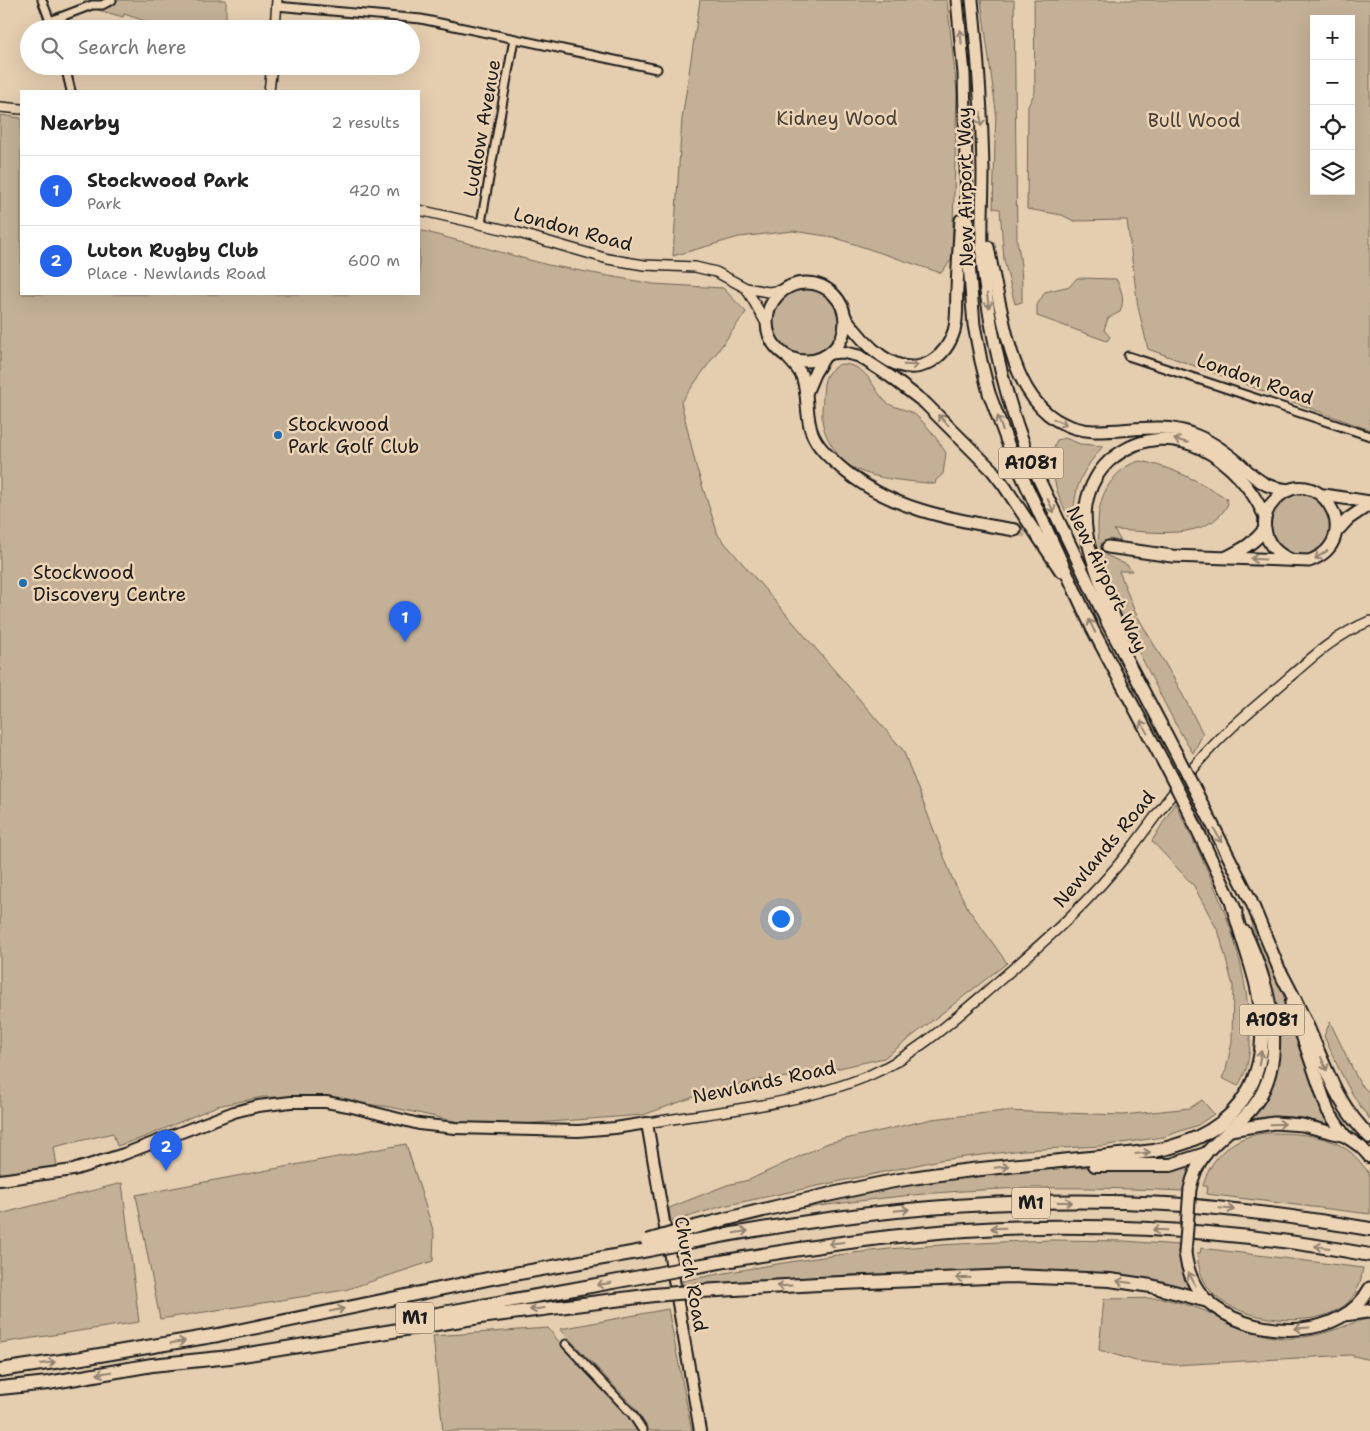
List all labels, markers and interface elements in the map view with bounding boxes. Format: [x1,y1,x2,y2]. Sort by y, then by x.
map controls [1310,15,1355,195]
button: + [1310,15,1355,60]
search box [20,20,420,75]
one-way arrow [956,29,966,45]
icon: search [38,34,66,62]
text: Search here [78,35,187,60]
street label: Ludlow Avenue [458,57,506,199]
button: − [1310,60,1355,105]
button: locate [1310,105,1355,150]
park label: Kidney Wood [776,106,898,131]
street label: New Airport Way [951,107,979,267]
park label: Bull Wood [1148,108,1240,133]
text: Nearby [40,109,120,137]
one-way arrow [976,110,986,127]
text: 2 results [331,112,400,133]
button: layers [1310,150,1355,195]
text: Stockwood Park [87,168,249,193]
text: 1 [52,180,60,201]
text: 420 m [349,180,400,201]
text: Park [87,193,121,214]
street label: London Road [511,201,635,257]
text: Luton Rugby Club [87,238,259,263]
text: 2 [50,250,62,271]
text: 600 m [348,250,400,271]
text: Place · Newlands Road [87,263,266,284]
one-way arrow [983,293,993,309]
street label: London Road [1193,347,1317,411]
one-way arrow [902,360,918,370]
place label: Stockwood Park Golf Club [288,412,419,459]
one-way arrow [937,414,949,427]
one-way arrow [995,416,1004,431]
one-way arrow [1052,418,1067,427]
marker: Stockwood Park Golf Club [272,429,284,441]
one-way arrow [1174,436,1190,445]
road number: A1081 [998,448,1064,478]
one-way arrow [1046,498,1056,513]
street label: New Airport Way [1061,502,1153,656]
one-way arrow [1314,550,1328,560]
one-way arrow [1251,555,1267,564]
place label: Stockwood Discovery Centre [33,560,186,607]
marker: Stockwood Discovery Centre [17,577,29,589]
pin: 1 [389,601,421,642]
one-way arrow [1086,619,1096,634]
one-way arrow [1139,719,1149,734]
street label: Newlands Road [1047,785,1161,913]
one-way arrow [1213,828,1223,843]
your location [768,906,794,932]
road number: A1081 [1240,1004,1304,1036]
one-way arrow [1255,1050,1265,1066]
street label: Newlands Road [690,1055,838,1109]
one-way arrow [1320,1056,1330,1071]
one-way arrow [1270,1119,1286,1129]
pin: 2 [150,1130,182,1171]
one-way arrow [1135,1148,1151,1158]
one-way arrow [994,1162,1010,1172]
road number: M1 [1012,1188,1050,1218]
one-way arrow [1056,1197,1072,1207]
one-way arrow [1219,1204,1235,1214]
one-way arrow [894,1205,910,1215]
street label: Church Road [669,1214,713,1334]
one-way arrow [990,1224,1006,1233]
one-way arrow [733,1226,749,1236]
one-way arrow [1153,1226,1169,1235]
one-way arrow [828,1238,844,1248]
one-way arrow [1314,1242,1330,1252]
one-way arrow [1187,1272,1197,1287]
one-way arrow [956,1273,972,1283]
one-way arrow [1116,1276,1132,1286]
one-way arrow [596,1279,612,1289]
one-way arrow [776,1282,792,1291]
road number: M1 [396,1302,434,1334]
one-way arrow [529,1304,545,1314]
one-way arrow [329,1305,345,1314]
one-way arrow [1294,1323,1310,1333]
one-way arrow [169,1336,185,1346]
one-way arrow [40,1358,56,1368]
one-way arrow [96,1369,112,1379]

